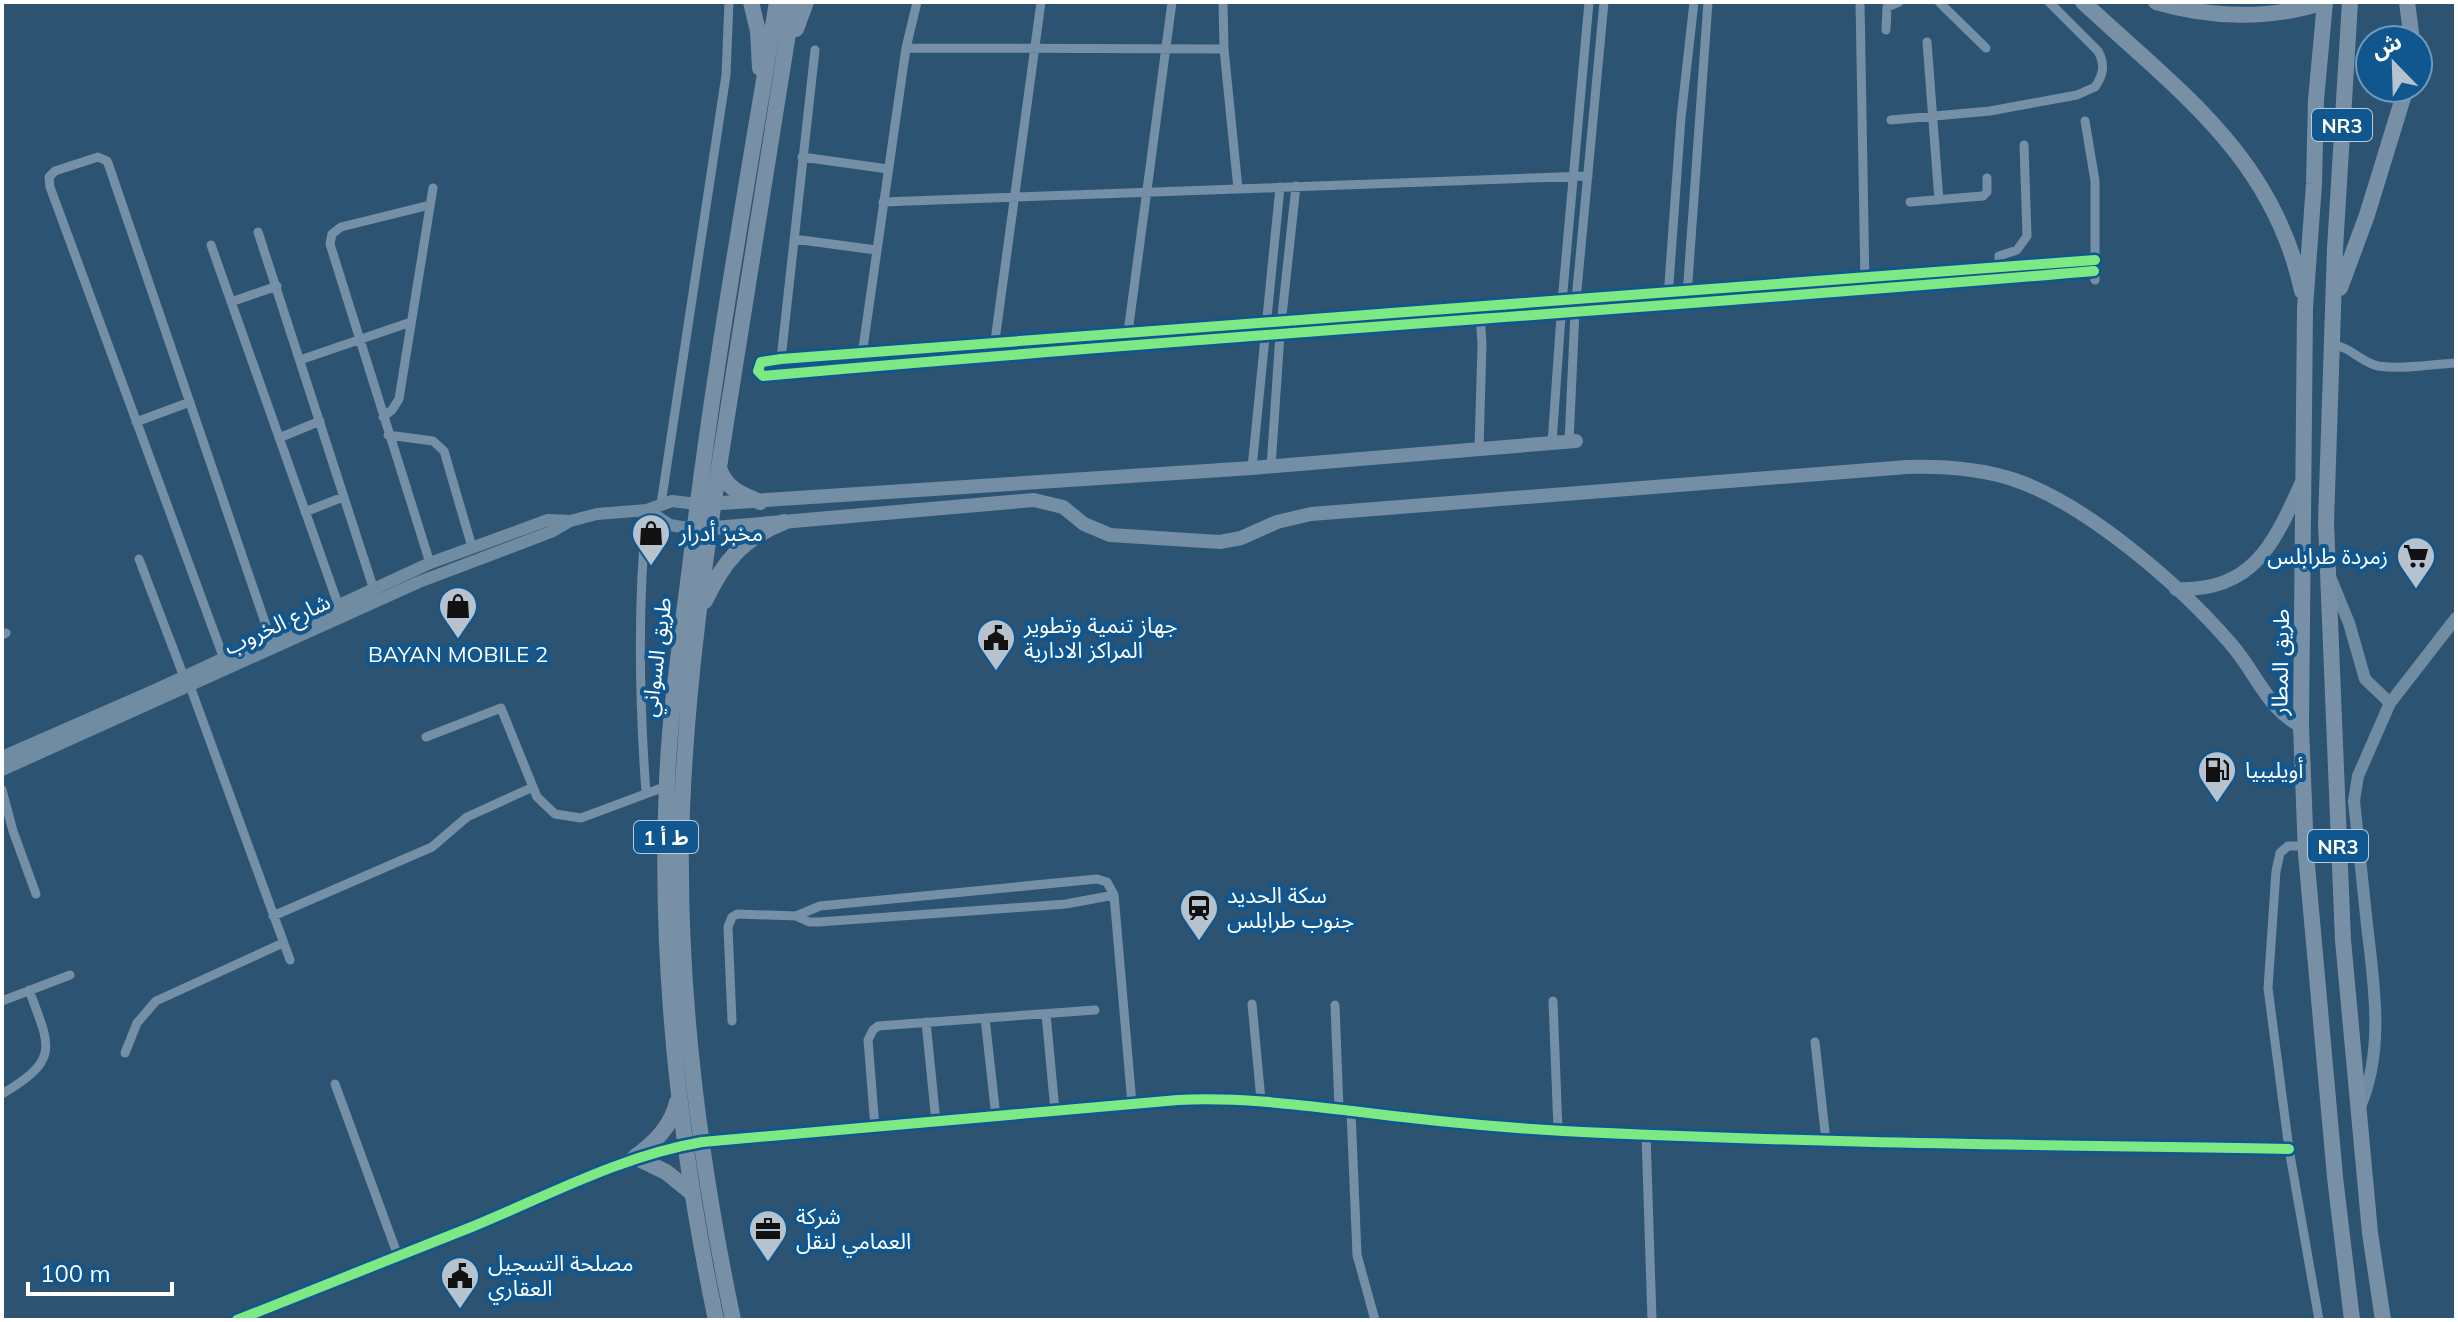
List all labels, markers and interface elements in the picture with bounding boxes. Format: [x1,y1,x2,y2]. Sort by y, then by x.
north arrow [2354,24,2434,104]
text: ش [2367,27,2406,64]
road number: NR3 [2312,109,2372,141]
shop icon: مخبز أدرار [630,512,672,567]
place label: مخبز أدرار [678,519,763,547]
supermarket icon: زمردة طرابلس [2395,535,2437,590]
place label: زمردة طرابلس [2267,542,2388,570]
shop icon: BAYAN MOBILE 2 [437,585,479,640]
street label: شارع الخروب [219,587,336,663]
street label: طريق السواني [635,596,680,719]
street label: طريق المطار [2265,608,2295,717]
place label: جهاز تنمية وتطوير المراكز الادارية [1023,611,1178,664]
public building icon: جهاز تنمية وتطوير المراكز الادارية [975,617,1017,672]
place label: BAYAN MOBILE 2 [368,640,548,668]
fuel station icon: أويليبيا [2196,749,2238,804]
place label: أويليبيا [2245,756,2304,784]
road number: ط أ 1 [634,821,698,853]
road number: NR3 [2308,830,2368,862]
place label: سكة الحديد جنوب طرابلس [1227,881,1354,934]
station icon: سكة الحديد جنوب طرابلس [1178,887,1220,942]
place label: شركة العمامي لنقل [796,1202,911,1258]
office icon: شركة العمامي لنقل [747,1208,789,1263]
scale bar [28,1246,172,1296]
place label: مصلحة التسجيل العقاري [488,1249,634,1305]
public building icon: مصلحة التسجيل العقاري [439,1255,481,1310]
text: 100 m [40,1258,111,1288]

